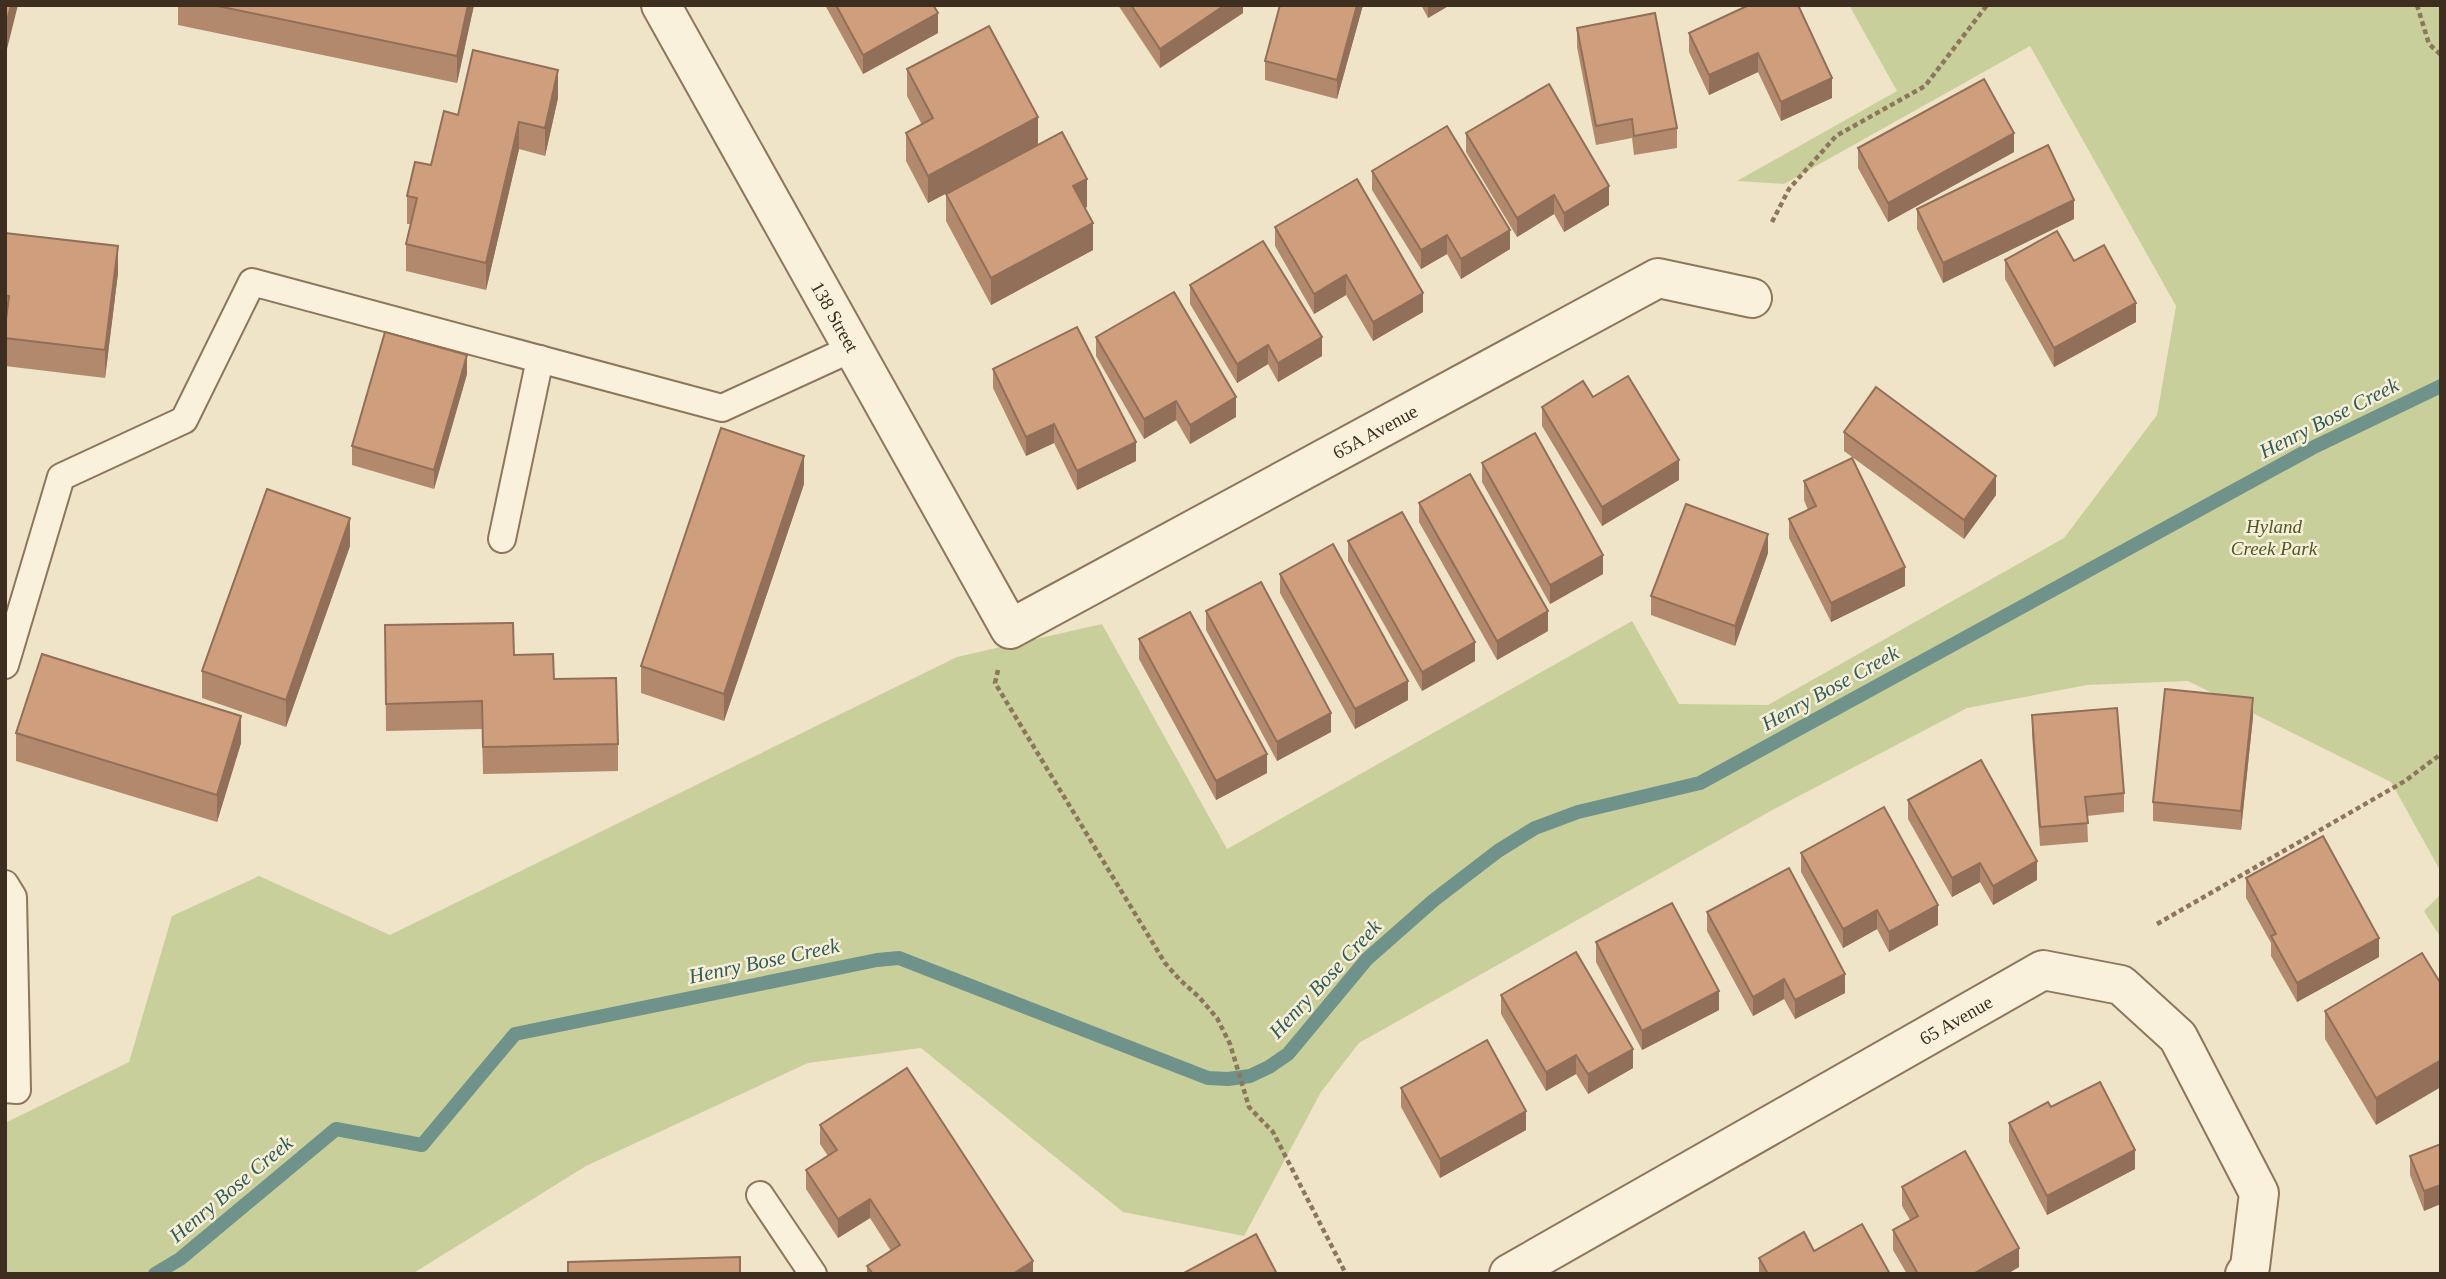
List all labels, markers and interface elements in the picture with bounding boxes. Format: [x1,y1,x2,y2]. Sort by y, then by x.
street label: 138 Street [807,278,864,356]
water label: Henry Bose Creek [2254,372,2403,464]
street label: 65A Avenue [1329,400,1421,463]
park label: Hyland Creek Park [2231,516,2318,559]
water label: Henry Bose Creek [1756,640,1903,736]
water label: Henry Bose Creek [1263,914,1386,1044]
water label: Henry Bose Creek [686,933,842,989]
street label: 65 Avenue [1916,991,1996,1049]
water label: Henry Bose Creek [164,1130,298,1248]

